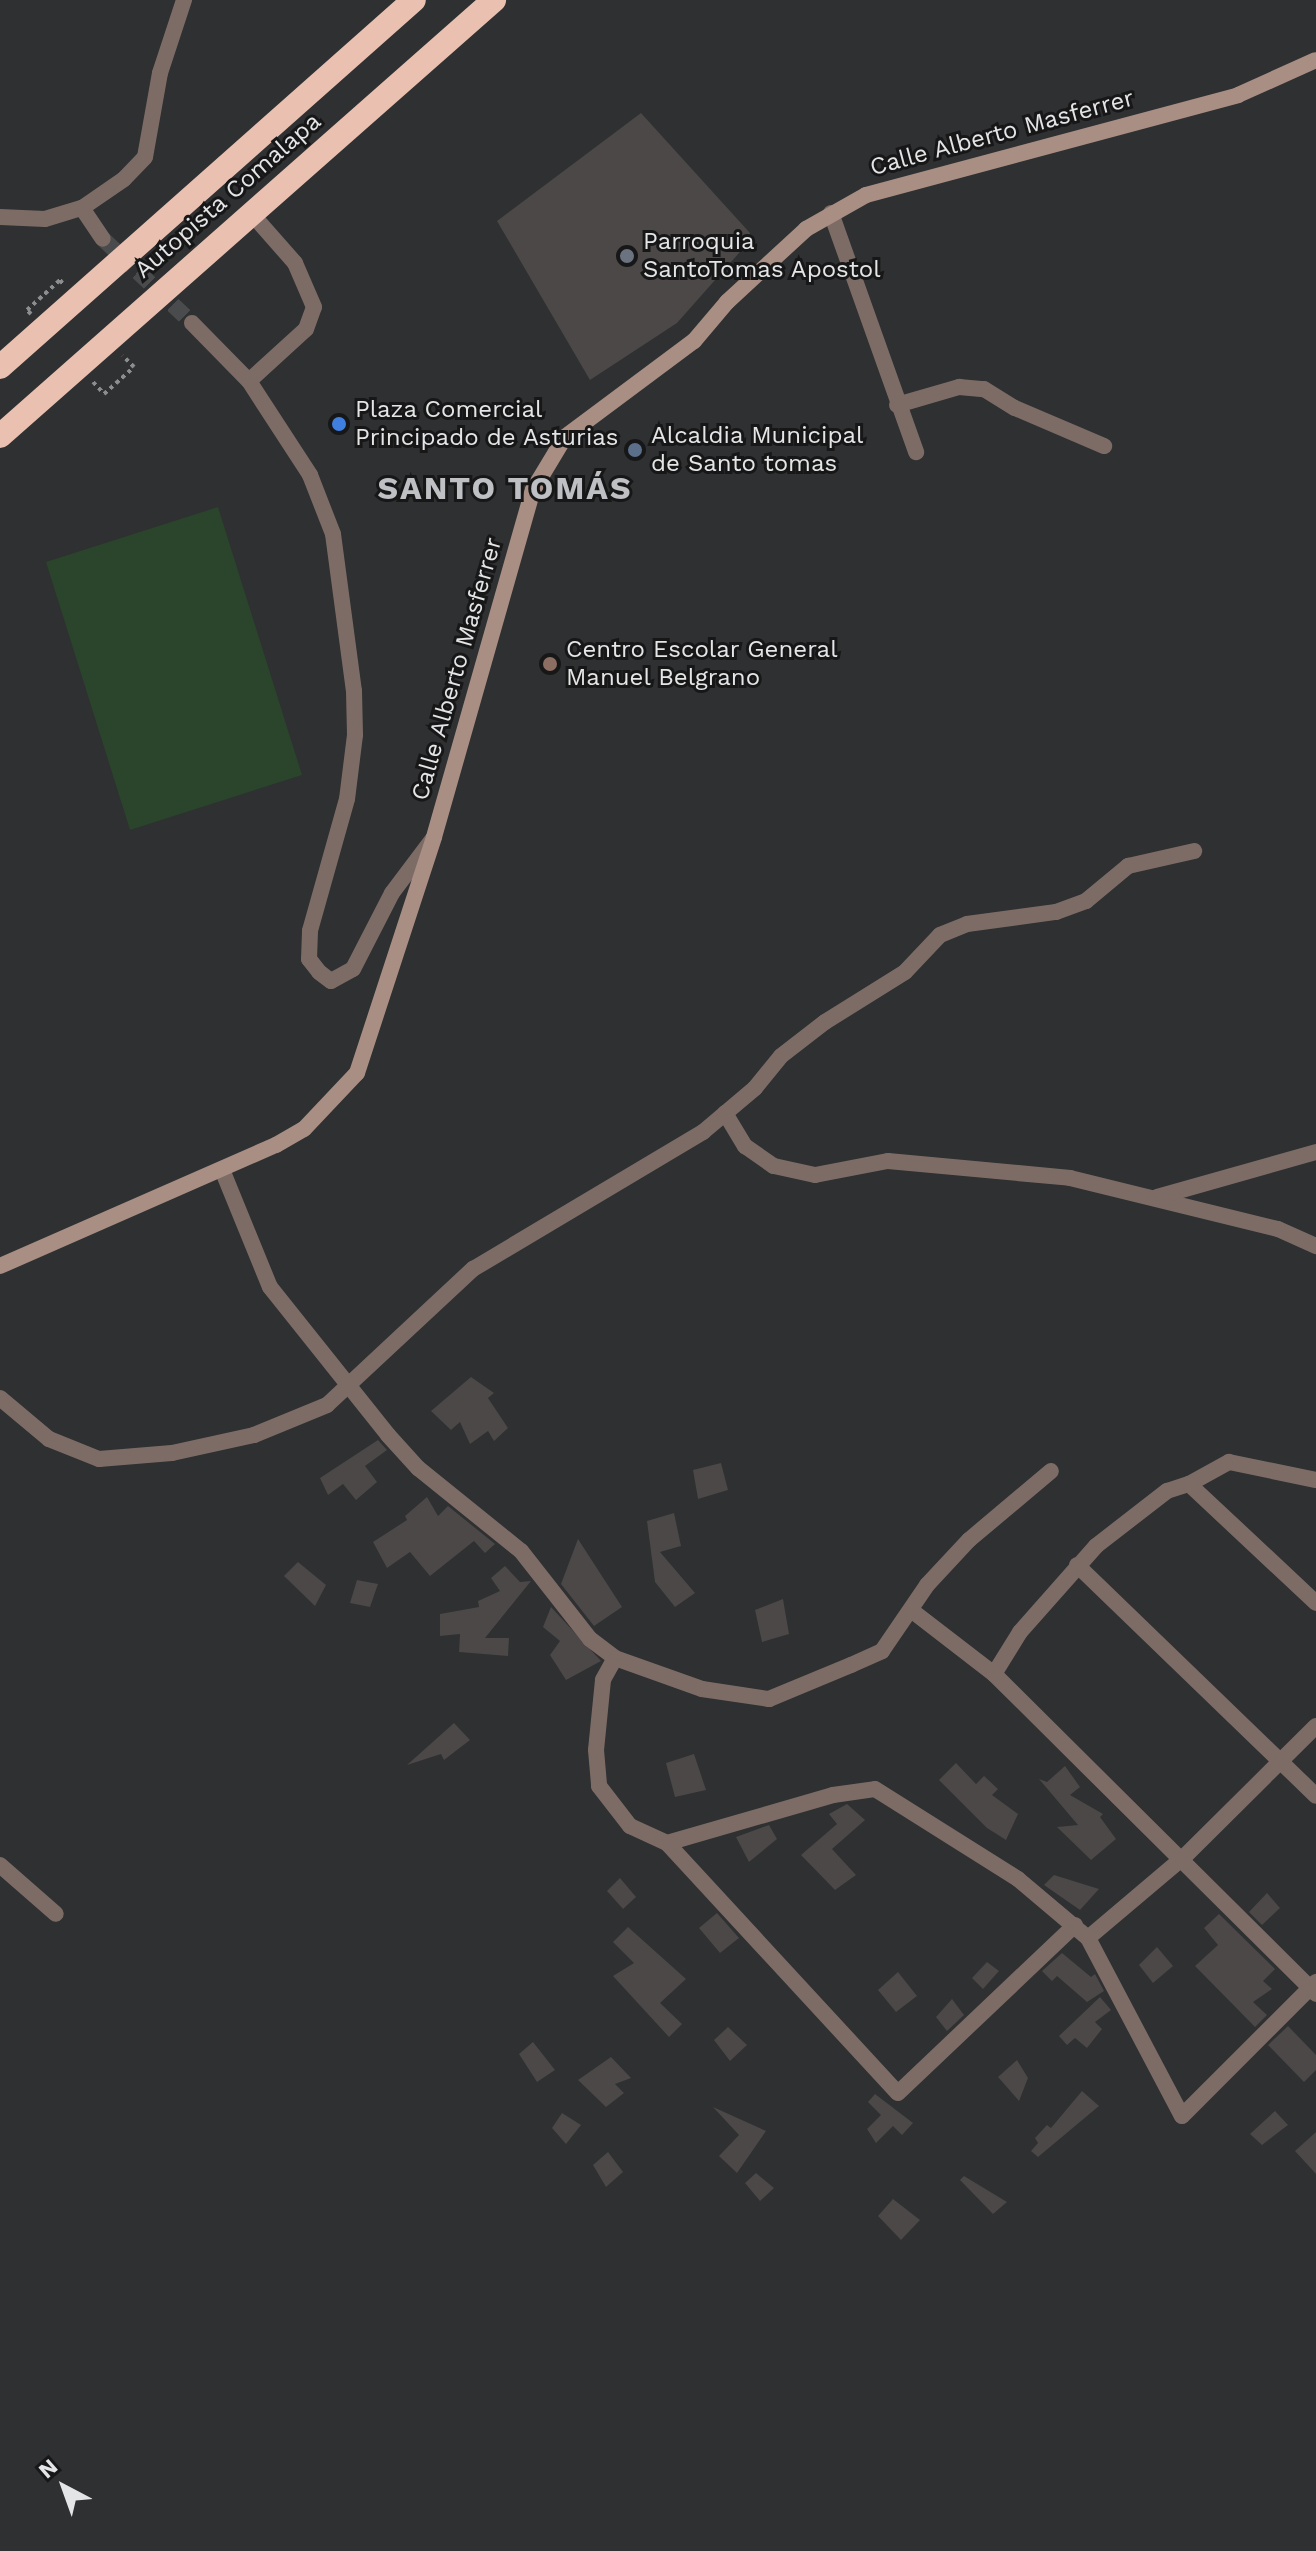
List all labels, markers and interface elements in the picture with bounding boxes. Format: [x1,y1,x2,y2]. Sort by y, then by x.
street label: Calle Alberto Masferrer [866,84,1138,182]
street label: Autopista Comalapa [129,107,327,285]
place label: Parroquia SantoTomas Apostol [643,228,882,284]
marker: Parroquia SantoTomas Apostol [618,247,636,265]
place label: Plaza Comercial Principado de Asturias [355,396,619,452]
marker: Plaza Comercial Principado de Asturias [330,415,348,433]
place label: Alcaldia Municipal de Santo tomas [651,422,864,478]
marker: Alcaldia Municipal de Santo tomas [626,441,644,459]
district label: SANTO TOMÁS [377,469,633,507]
street label: Calle Alberto Masferrer [406,534,508,804]
place label: Centro Escolar General Manuel Belgrano [566,636,838,692]
marker: Centro Escolar General Manuel Belgrano [541,655,559,673]
north arrow [24,2447,104,2527]
text: N [34,2454,62,2483]

